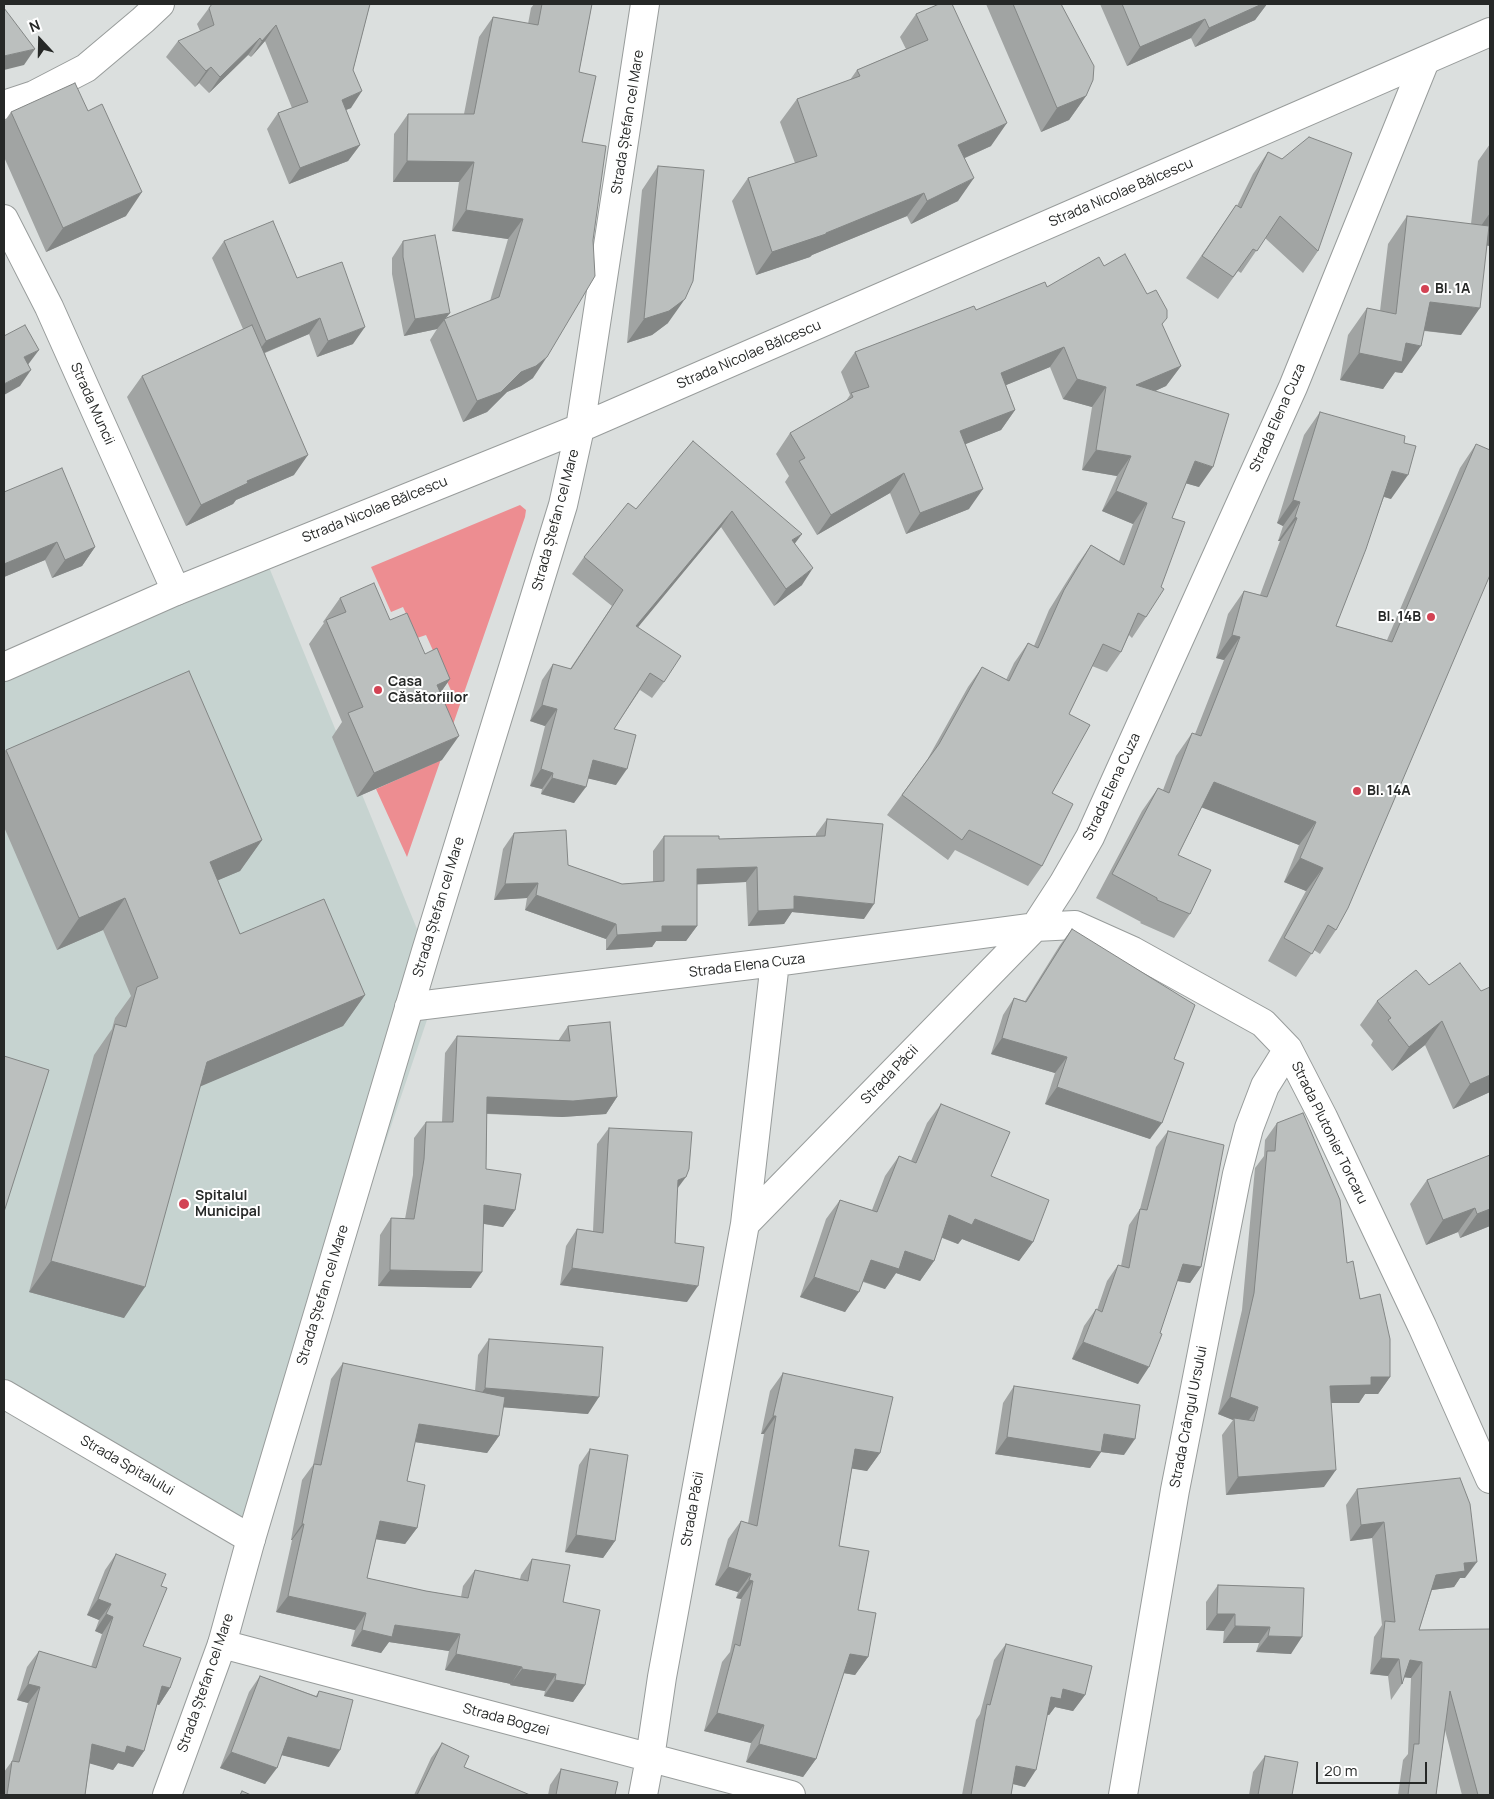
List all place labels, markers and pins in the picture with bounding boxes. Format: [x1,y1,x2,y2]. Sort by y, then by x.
place label: Bl. 1A [1435,281,1470,297]
marker: Bl. 1A [1419,283,1431,295]
place label: Bl. 14B [1378,609,1421,625]
marker: Bl. 14B [1425,611,1437,623]
place label: Casa Căsătoriilor [388,674,468,706]
marker: Casa Căsătoriilor [372,684,384,696]
place label: Bl. 14A [1367,783,1411,799]
marker: Bl. 14A [1351,785,1363,797]
place label: Spitalul Municipal [195,1188,261,1220]
marker: Spitalul Municipal [177,1197,191,1211]

